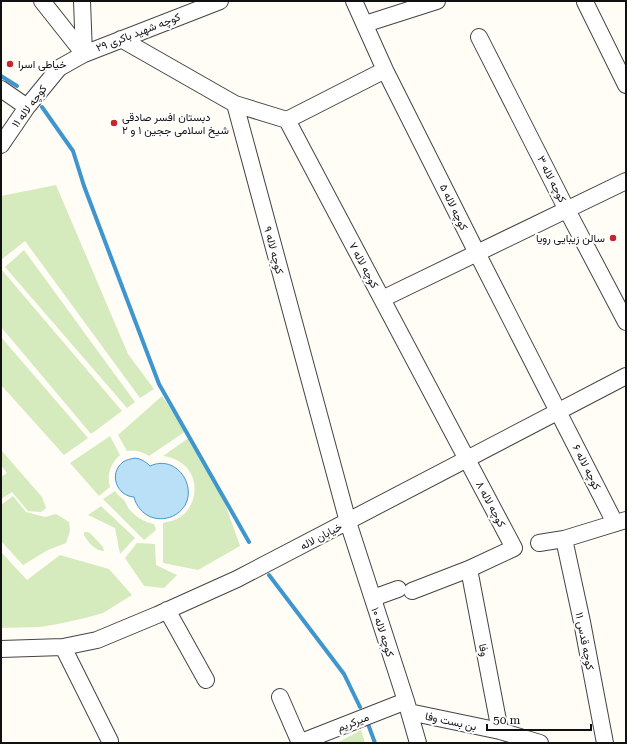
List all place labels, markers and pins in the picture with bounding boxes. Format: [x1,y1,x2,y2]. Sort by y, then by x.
place label: خیاطی اسرا [18,58,67,71]
marker: خیاطی اسرا [5,59,15,69]
place label: دبستان افسر صادقی شیخ اسلامی ججین ۱ و ۲ [122,111,229,138]
marker: دبستان افسر صادقی شیخ اسلامی ججین ۱ و ۲ [109,118,119,128]
place label: سالن زیبایی رویا [536,232,605,245]
marker: سالن زیبایی رویا [608,233,618,243]

